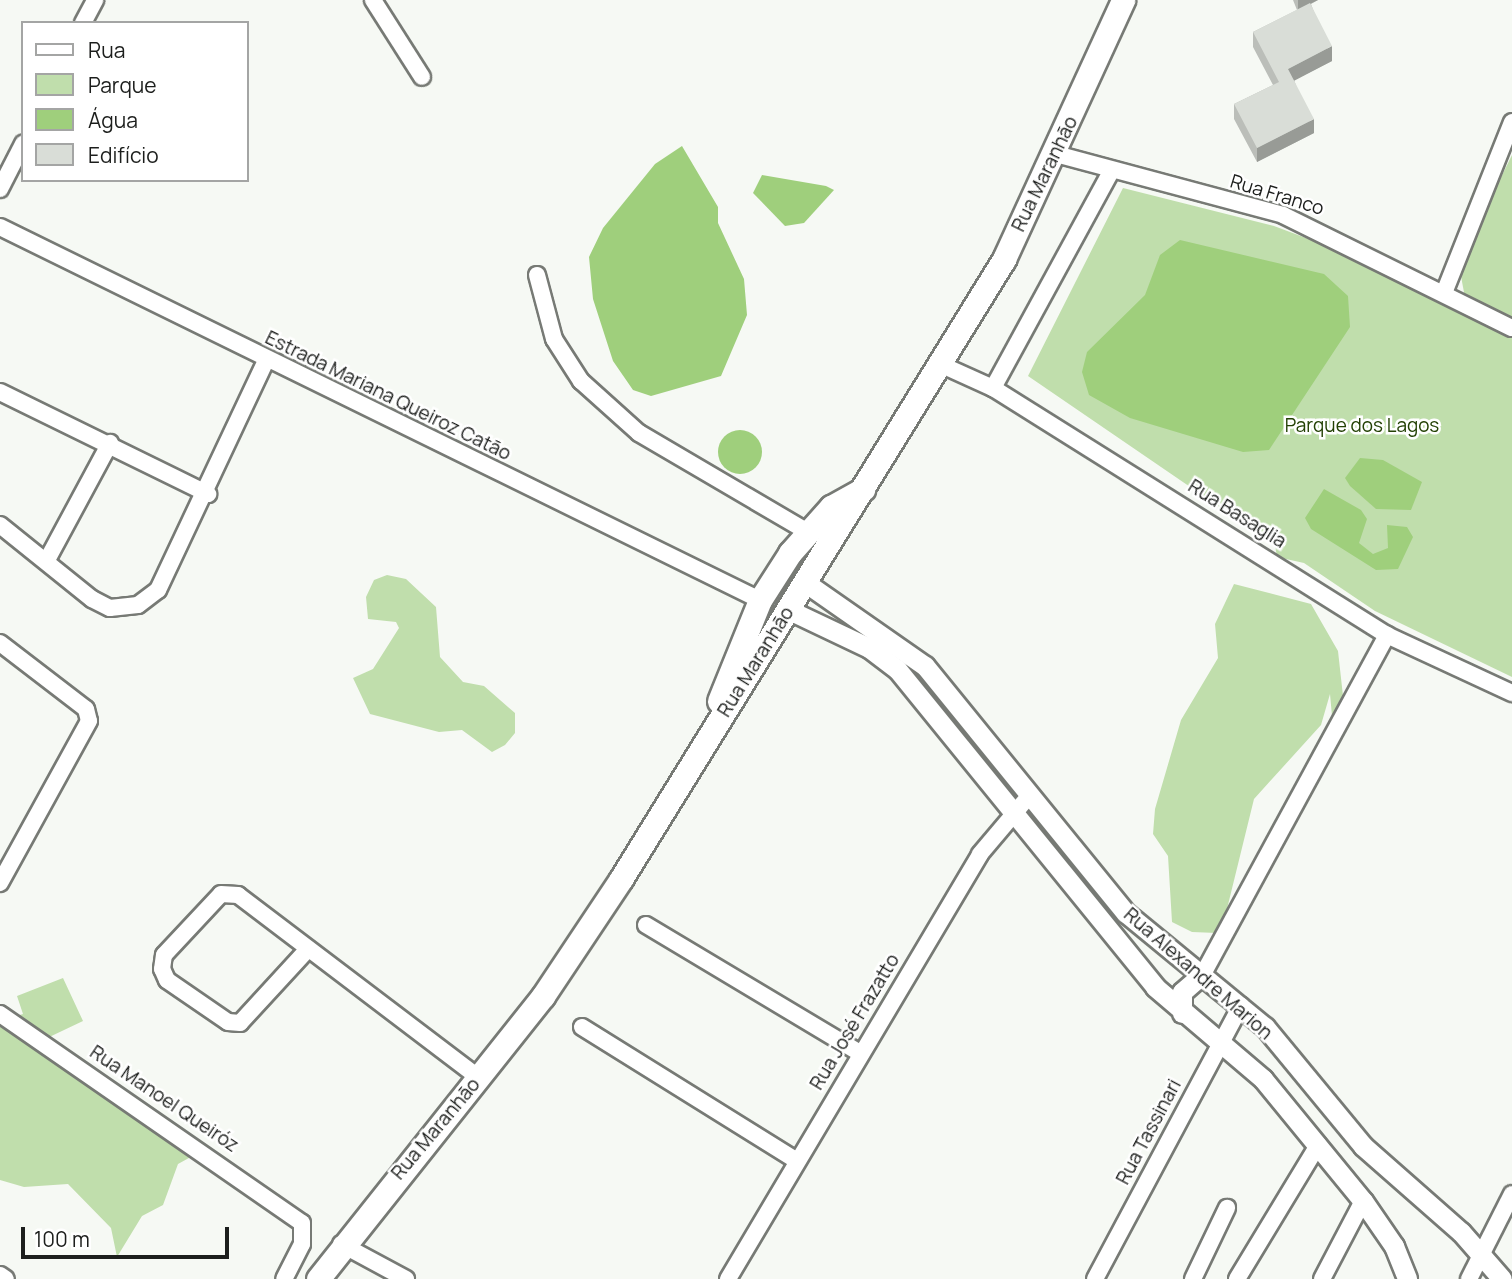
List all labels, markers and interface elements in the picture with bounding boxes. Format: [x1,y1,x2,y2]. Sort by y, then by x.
legend [21,21,248,182]
text: Rua [88,36,125,64]
text: Parque [88,71,157,99]
text: Água [88,106,138,134]
street label: Rua Maranhão [1007,113,1083,235]
text: Edifício [88,141,159,169]
street label: Rua Franco [1227,170,1327,220]
street label: Estrada Mariana Queiroz Catão [261,326,515,466]
park label: Parque dos Lagos [1285,415,1439,437]
street label: Rua Basaglia [1184,475,1290,553]
street label: Rua Maranhão [713,603,799,721]
street label: Rua Alexandre Marion [1119,903,1277,1045]
street label: Rua José Frazatto [805,950,905,1094]
street label: Rua Manoel Queiróz [85,1041,243,1157]
street label: Rua Maranhão [387,1074,485,1184]
street label: Rua Tassinari [1112,1076,1186,1188]
scale bar [24,1212,233,1256]
text: 100 m [34,1225,90,1253]

